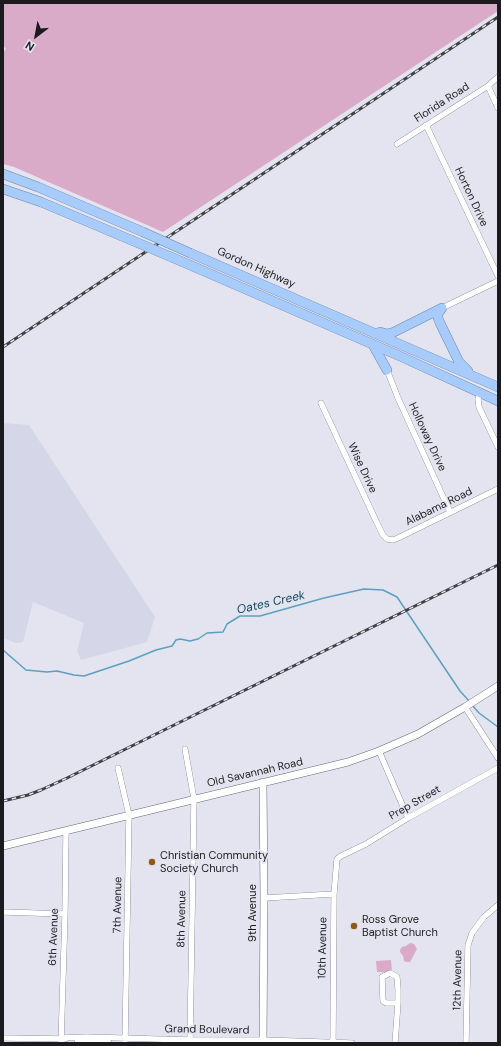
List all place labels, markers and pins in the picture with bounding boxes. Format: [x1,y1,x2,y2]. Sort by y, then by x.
place label: Christian Community Society Church [160,849,268,875]
marker: Christian Community Society Church [147,857,157,867]
place label: Ross Grove Baptist Church [362,913,438,939]
marker: Ross Grove Baptist Church [349,921,359,931]

